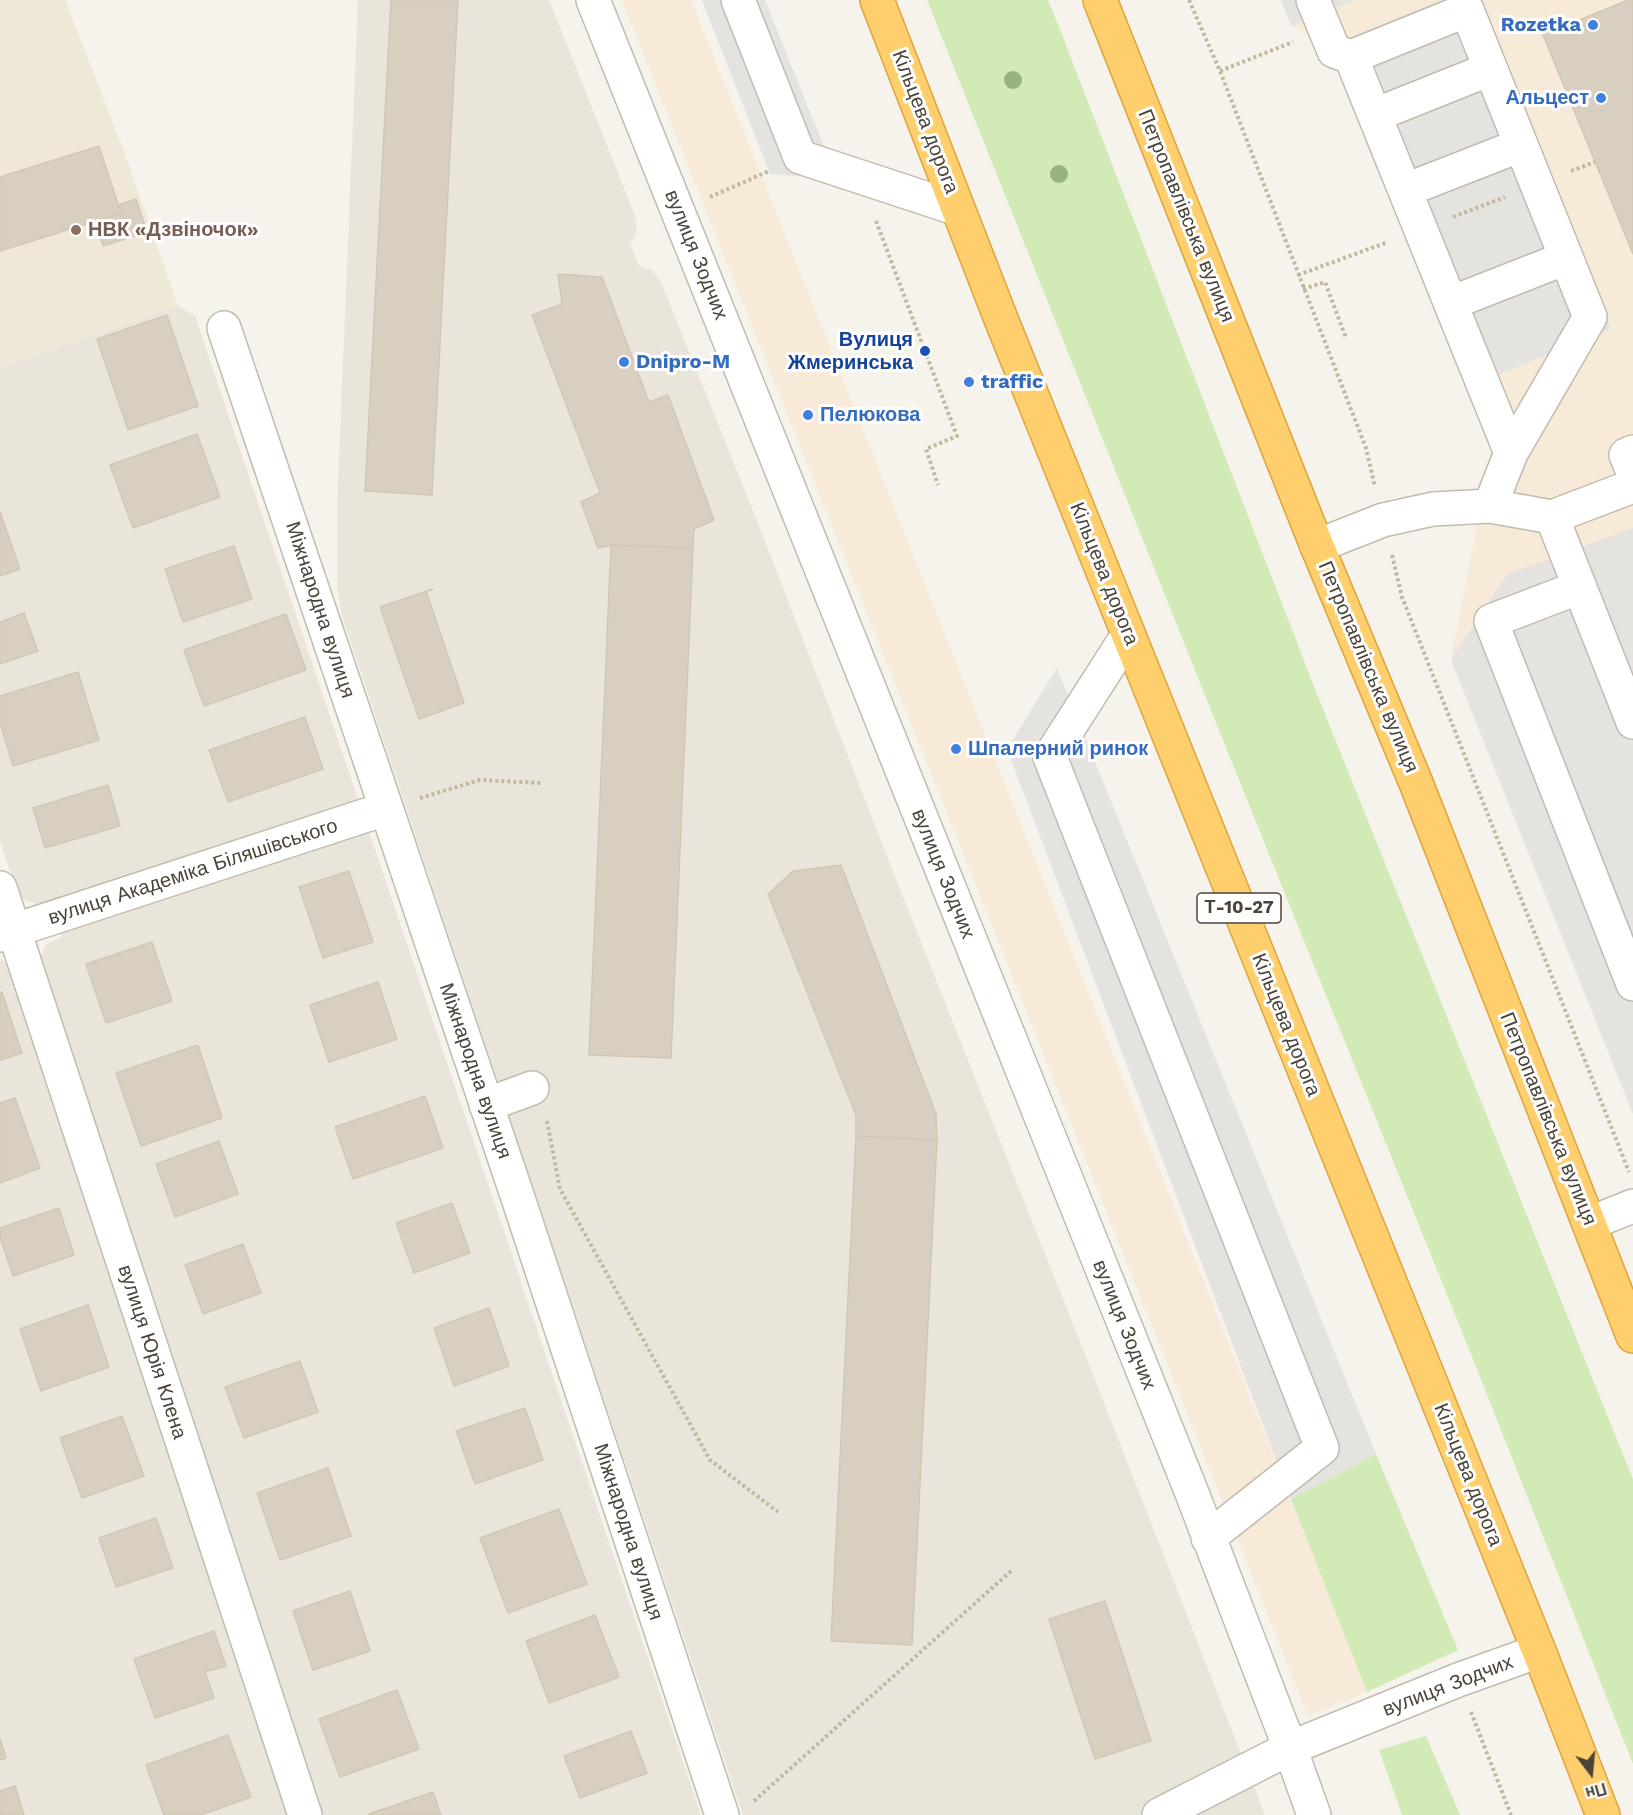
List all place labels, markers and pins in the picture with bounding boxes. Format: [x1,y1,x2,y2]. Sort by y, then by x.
place label: Rozetka [1501,13,1581,37]
marker: Rozetka [1586,18,1600,32]
place label: Альцест [1505,86,1589,110]
marker: Альцест [1594,91,1608,105]
place label: НВК «Дзвіночок» [88,218,258,242]
marker: НВК «Дзвіночок» [69,223,83,237]
place label: Вулиця Жмеринська [788,328,913,375]
marker: Вулиця Жмеринська [918,344,932,358]
place label: Dnipro-M [636,350,730,374]
marker: Dnipro-M [617,355,631,369]
place label: traffic [981,370,1043,394]
marker: traffic [962,375,976,389]
place label: Пелюкова [820,403,920,427]
marker: Пелюкова [801,408,815,422]
place label: Шпалерний ринок [968,737,1148,761]
marker: Шпалерний ринок [949,742,963,756]

